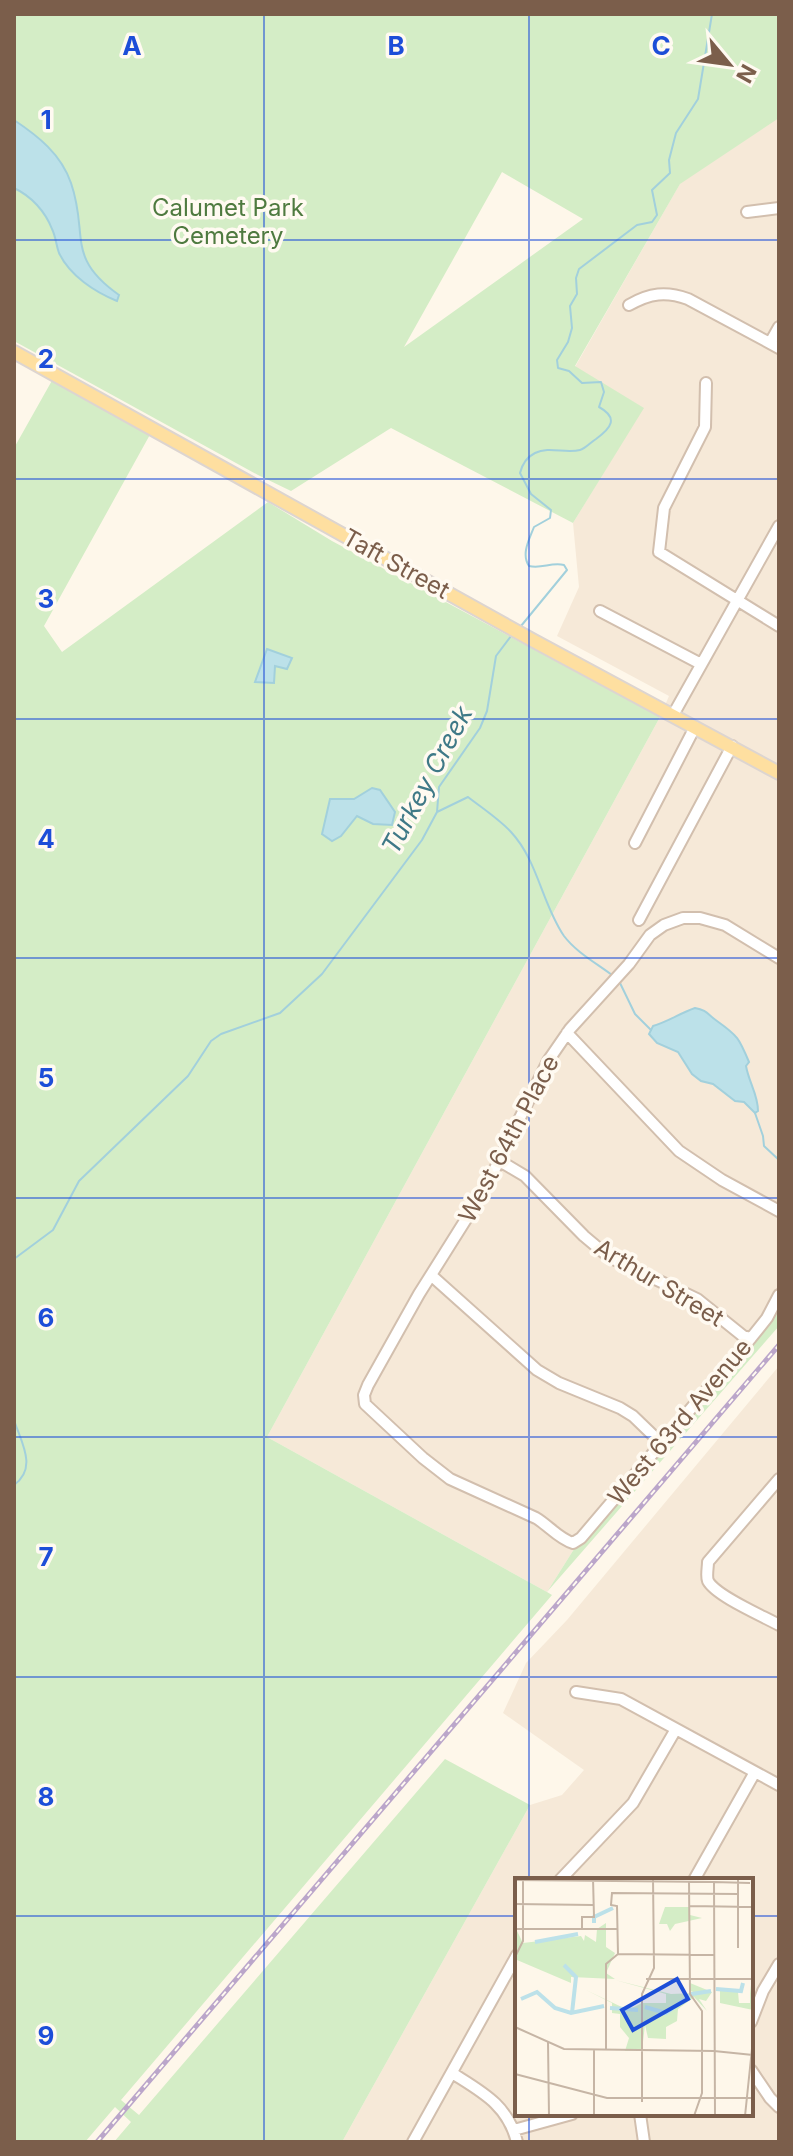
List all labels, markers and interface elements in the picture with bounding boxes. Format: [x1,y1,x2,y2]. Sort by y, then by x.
north arrow [689,24,769,104]
text: A [122,30,142,61]
text: B [387,30,405,61]
text: C [651,30,671,61]
text: N [731,60,762,87]
text: 1 [40,104,52,135]
park label: Calumet Park Cemetery [152,193,304,250]
text: 2 [38,343,54,374]
street label: Taft Street [338,522,455,605]
text: 3 [38,583,54,614]
water label: Turkey Creek [375,700,479,859]
text: 4 [37,823,55,854]
street label: West 64th Place [452,1050,565,1227]
text: 5 [38,1062,54,1093]
street label: Arthur Street [589,1233,729,1333]
text: 6 [38,1302,54,1333]
street label: West 63rd Avenue [602,1333,758,1511]
text: 7 [38,1541,54,1572]
text: 8 [38,1781,54,1812]
inset map [515,1878,753,2116]
text: 9 [38,2020,54,2051]

